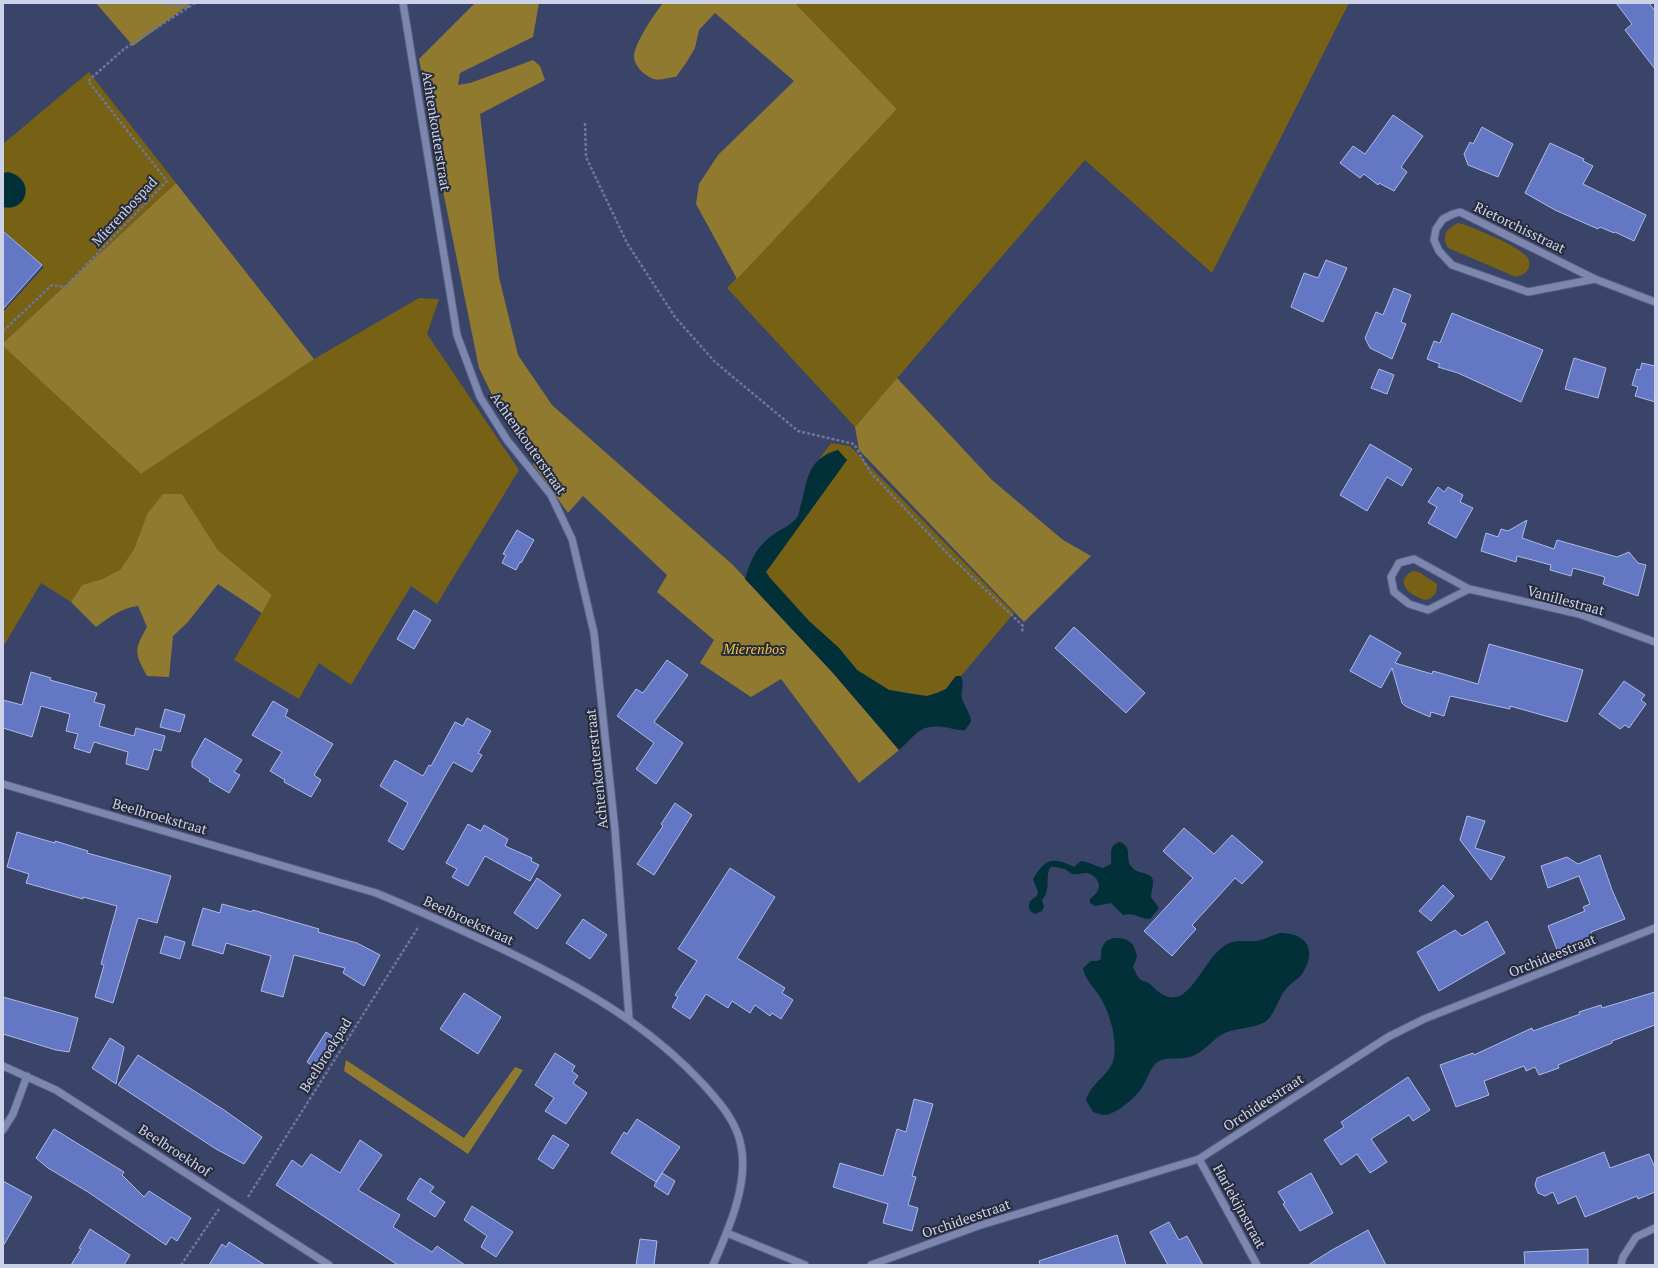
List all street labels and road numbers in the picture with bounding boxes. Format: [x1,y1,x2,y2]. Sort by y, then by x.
street label: Achtenkouterstraat [418,70,456,193]
street label: Mierenbospad [87,172,161,250]
street label: Rietorchisstraat [1471,197,1570,258]
street label: Achtenkouterstraat [487,388,572,499]
street label: Vanillestraat [1525,581,1608,620]
street label: Achtenkouterstraat [580,707,612,830]
street label: Beelbroekstraat [110,793,210,839]
street label: Beelbroekstraat [421,891,518,950]
street label: Orchideestraat [1506,929,1599,981]
street label: Beelbroekpad [295,1014,356,1096]
street label: Orchideestraat [1219,1068,1308,1135]
street label: Beelbroekhof [135,1120,216,1181]
street label: Harlekijnstraat [1209,1160,1271,1252]
street label: Orchideestraat [919,1194,1014,1242]

